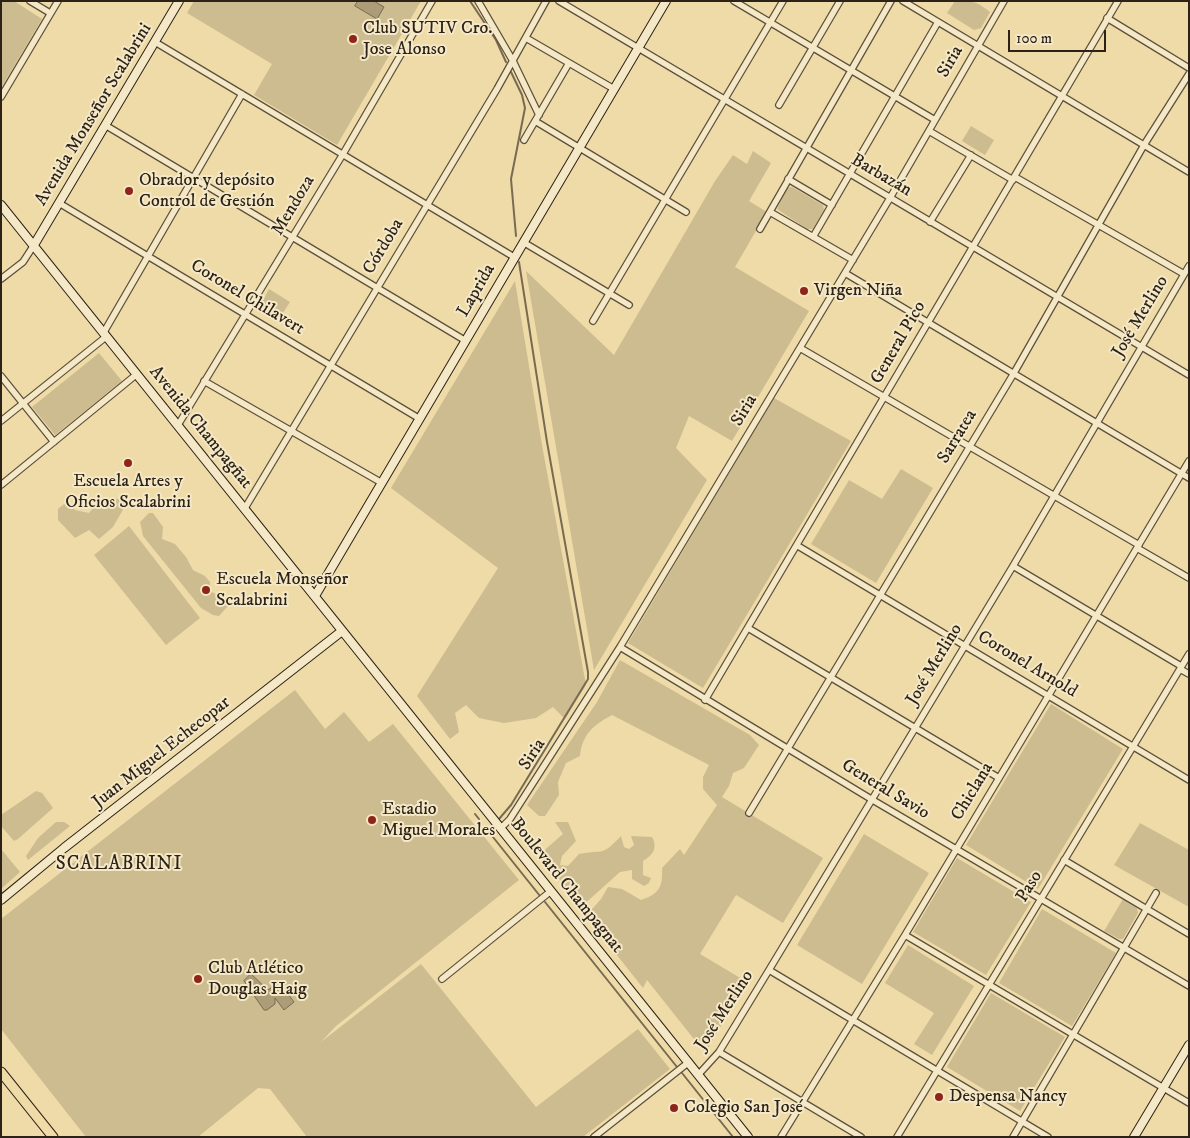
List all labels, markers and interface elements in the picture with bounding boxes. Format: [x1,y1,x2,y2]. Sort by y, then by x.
place label: Club SUTIV Cro. Jose Alonso [363,18,493,60]
street label: Avenida Monseñor Scalabrini [31,20,157,210]
scale bar [1010,20,1108,52]
text: 100 m [1016,29,1052,48]
marker: Club SUTIV Cro. Jose Alonso [347,33,359,45]
street label: Siria [933,42,969,82]
street label: Barbazán [847,150,915,202]
place label: Obrador y depósito Control de Gestión [139,170,274,212]
street label: Mendoza [268,172,320,240]
marker: Obrador y depósito Control de Gestión [123,185,135,197]
street label: Córdoba [359,215,409,279]
street label: Coronel Chilavert [186,256,308,340]
street label: Laprida [453,261,501,321]
street label: José Merlino [1108,272,1174,362]
place label: Virgen Niña [814,280,902,302]
marker: Virgen Niña [798,285,810,297]
street label: General Pico [867,298,931,388]
street label: Avenida Champagñat [144,362,256,494]
street label: Siria [727,391,763,431]
street label: Sarratea [934,406,982,468]
marker: Escuela Artes y Oficios Scalabrini [122,457,134,469]
place label: Escuela Artes y Oficios Scalabrini [65,471,191,514]
place label: Escuela Monseñor Scalabrini [216,569,348,612]
marker: Escuela Monseñor Scalabrini [200,584,212,596]
street label: José Merlino [902,620,968,710]
street label: Coronel Arnold [973,627,1081,703]
street label: Juan Miguel Echecopar [89,692,235,814]
street label: Siria [515,735,551,775]
street label: General Savio [837,755,933,825]
street label: Chiclana [947,759,999,825]
place label: Estadio Miguel Morales [382,799,495,842]
marker: Estadio Miguel Morales [366,814,378,826]
street label: Boulevard Champagnat [505,814,627,958]
district label: SCALABRINI [54,854,184,876]
street label: Paso [1012,867,1048,907]
place label: Club Atlético Douglas Haig [208,958,307,1001]
street label: José Merlino [691,967,759,1055]
marker: Club Atlético Douglas Haig [192,973,204,985]
place label: Despensa Nancy [949,1086,1067,1108]
marker: Despensa Nancy [933,1091,945,1103]
place label: Colegio San José [684,1097,803,1119]
marker: Colegio San José [668,1102,680,1114]

